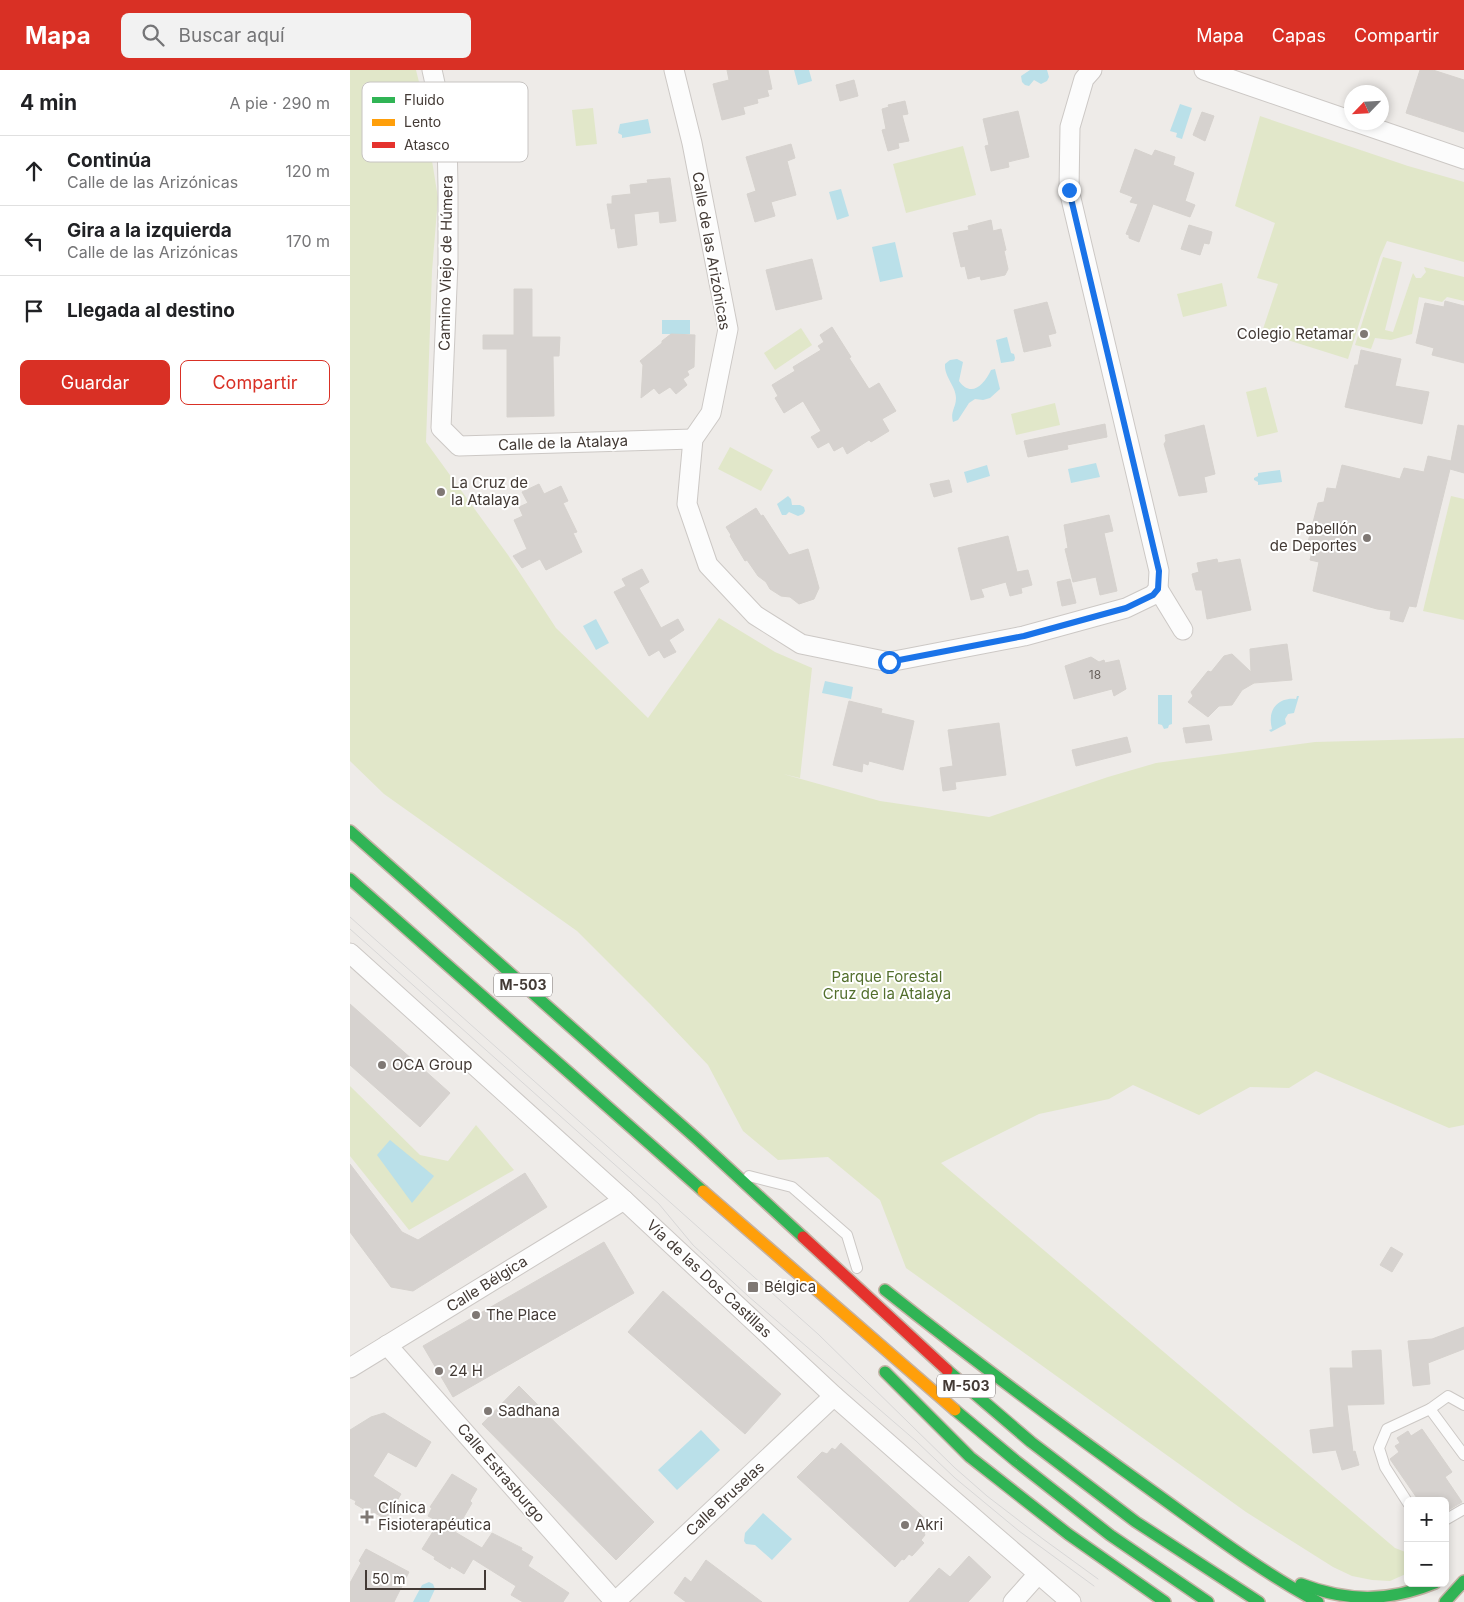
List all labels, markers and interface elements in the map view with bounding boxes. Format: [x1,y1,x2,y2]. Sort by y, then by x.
search box [121,13,471,58]
text: Mapa [25,21,91,50]
icon: search [139,21,167,49]
text: Buscar aquí [179,24,285,47]
text: Mapa [1196,25,1244,46]
text: Capas [1272,25,1326,46]
text: Compartir [1354,25,1439,46]
legend [362,82,528,162]
north arrow [1344,85,1389,130]
text: 4 min [20,90,77,115]
text: Fluido [404,91,444,108]
text: A pie · 290 m [230,93,330,113]
text: Lento [404,113,441,130]
text: Atasco [404,136,450,153]
text: Continúa [67,149,151,172]
icon: ahead [20,157,48,185]
text: 120 m [285,161,330,181]
street label: Calle de las Arizónicas [688,170,735,332]
text: Calle de las Arizónicas [67,172,238,192]
street label: Camino Viejo de Húmera [434,175,457,351]
route end [1058,179,1081,202]
text: Gira a la izquierda [67,219,232,242]
icon: left [20,227,48,255]
text: 170 m [286,231,330,251]
text: Calle de las Arizónicas [67,242,238,262]
icon: arrive [20,297,48,325]
text: Llegada al destino [67,299,235,322]
place label: Colegio Retamar [1237,324,1354,343]
marker: Colegio Retamar [1358,328,1370,340]
button: Guardar [20,360,170,405]
button: Compartir [180,360,330,405]
street label: Calle de la Atalaya [498,431,628,454]
place label: La Cruz de la Atalaya [451,473,528,509]
marker: La Cruz de la Atalaya [435,486,447,498]
place label: Pabellón de Deportes [1270,519,1357,555]
marker: Pabellón de Deportes [1361,532,1373,544]
route start [878,651,901,674]
house number: 18 [1089,667,1101,682]
park label: Parque Forestal Cruz de la Atalaya [823,967,951,1003]
road number: M-503 [494,974,552,996]
place label: OCA Group [392,1055,472,1074]
marker: OCA Group [376,1059,388,1071]
street label: Vía de las Dos Castillas [643,1216,776,1342]
street label: Calle Bélgica [443,1251,531,1316]
place label: Bélgica [764,1277,816,1296]
marker: Bélgica [746,1280,760,1294]
place label: The Place [486,1305,556,1324]
marker: The Place [470,1309,482,1321]
place label: 24 H [449,1361,483,1380]
marker: 24 H [433,1365,445,1377]
road number: M-503 [937,1374,995,1398]
place label: Sadhana [498,1401,560,1420]
marker: Sadhana [482,1405,494,1417]
street label: Calle Estrasburgo [453,1419,550,1526]
street label: Calle Bruselas [681,1457,768,1540]
map controls [1404,1497,1449,1587]
button: + [1404,1497,1449,1542]
place label: Clínica Fisioterapéutica [378,1498,491,1534]
marker: Clínica Fisioterapéutica [360,1510,374,1524]
place label: Akri [915,1515,943,1534]
marker: Akri [899,1519,911,1531]
button: − [1404,1542,1449,1587]
scale bar [365,1567,486,1590]
text: 50 m [372,1570,406,1587]

